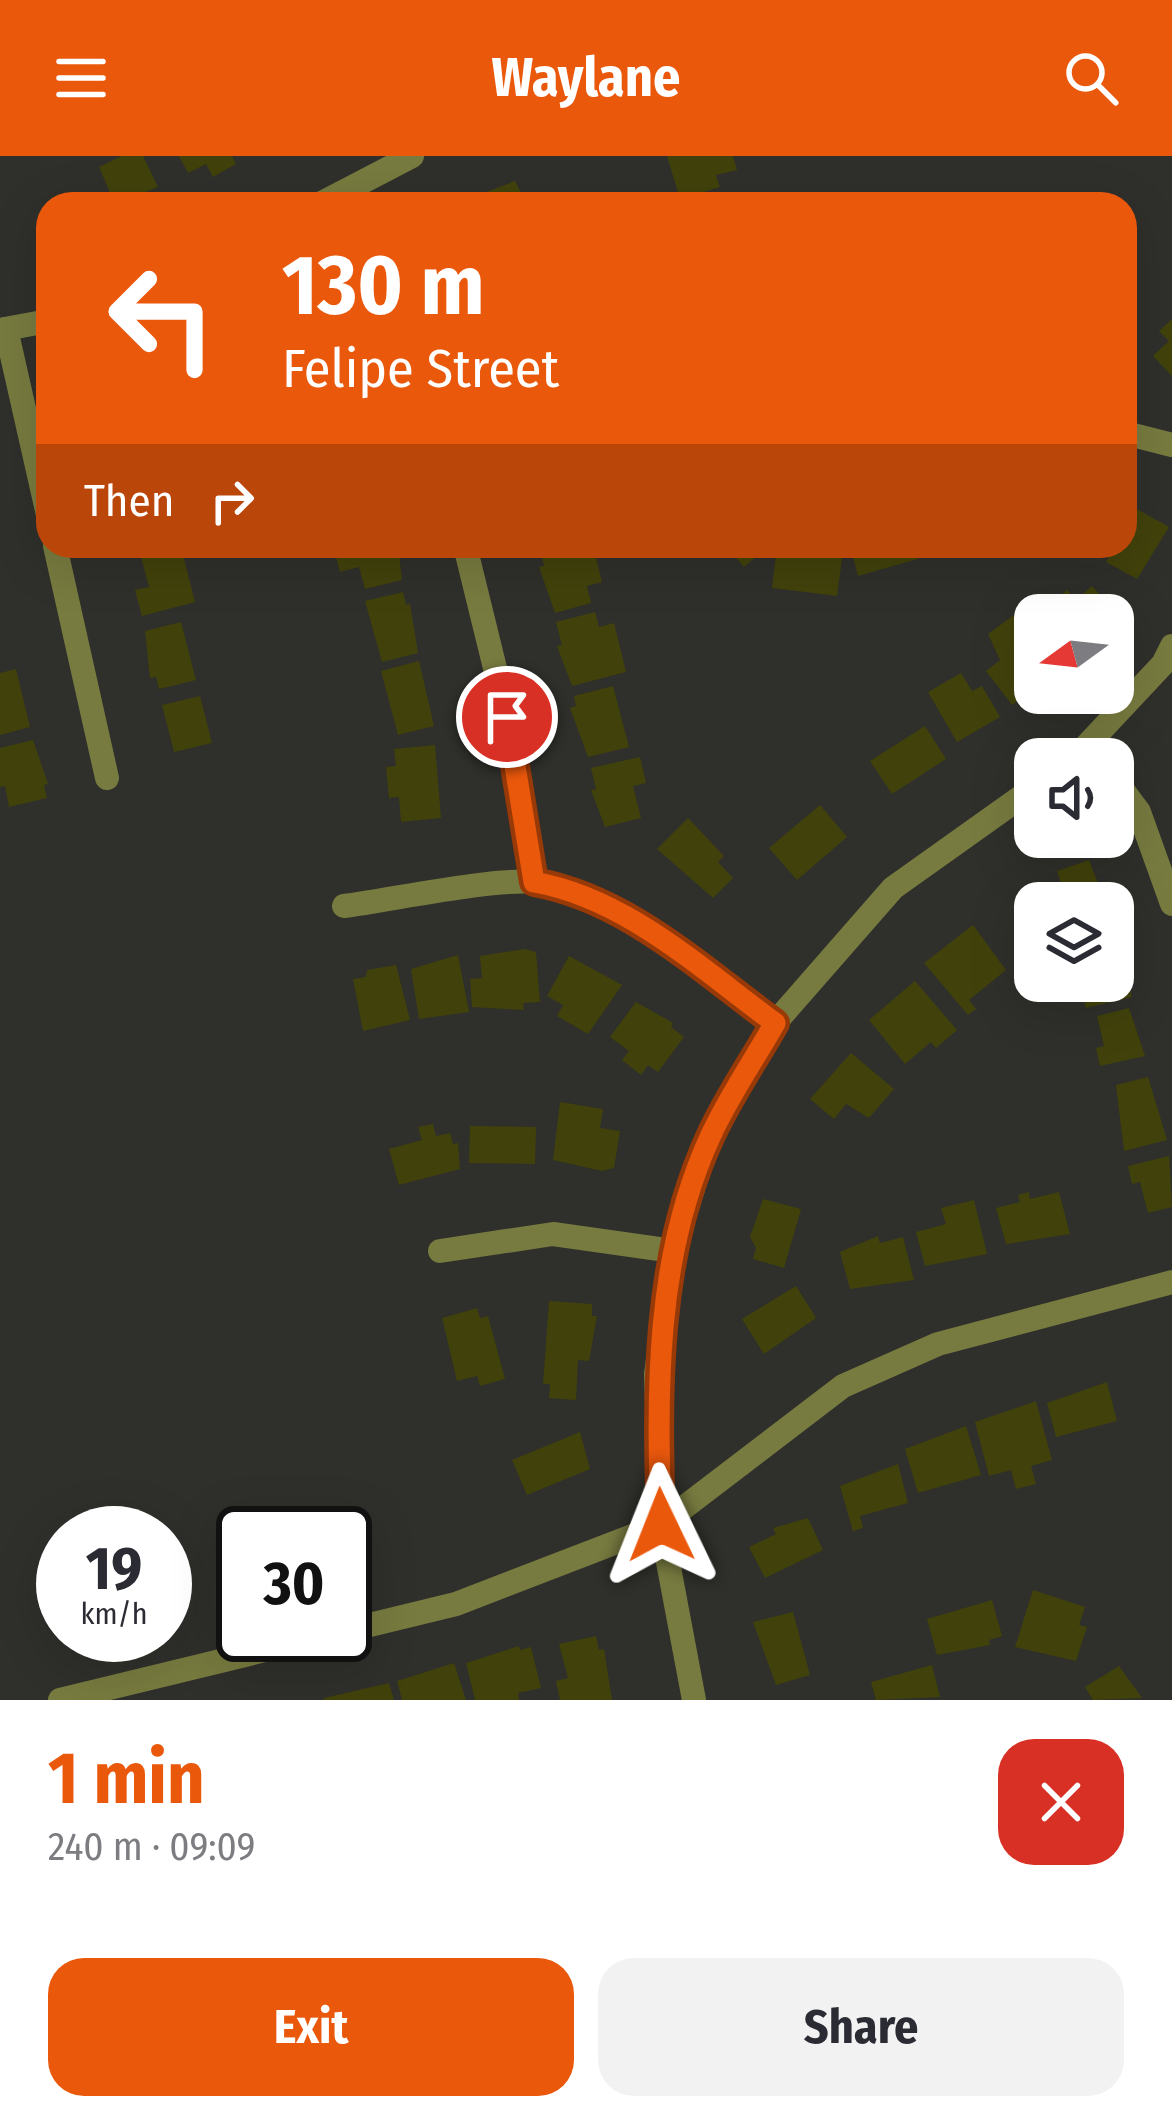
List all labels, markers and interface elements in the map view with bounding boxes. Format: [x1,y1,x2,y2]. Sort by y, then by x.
icon: menu [48,45,114,111]
icon: search [1058,45,1124,111]
text: Waylane [492,46,680,110]
text: 130 m [282,235,485,336]
icon: left [84,240,240,396]
text: Felipe Street [282,337,559,401]
icon: right [199,468,265,534]
text: Then [84,474,175,528]
north arrow [1014,594,1134,714]
map controls [1014,594,1134,1002]
pin [456,666,558,768]
icon: arrive [474,684,540,750]
button: sound [1014,738,1134,858]
button: layers [1014,882,1134,1002]
position arrow [598,1462,724,1588]
speed limit sign: 30 [216,1506,372,1662]
text: 19 [86,1533,142,1605]
text: km/h [81,1596,147,1632]
text: 1 min [48,1736,205,1822]
button: close [998,1739,1124,1865]
text: 240 m · 09:09 [48,1824,256,1870]
button: Exit [48,1958,574,2096]
button: Share [598,1958,1124,2096]

